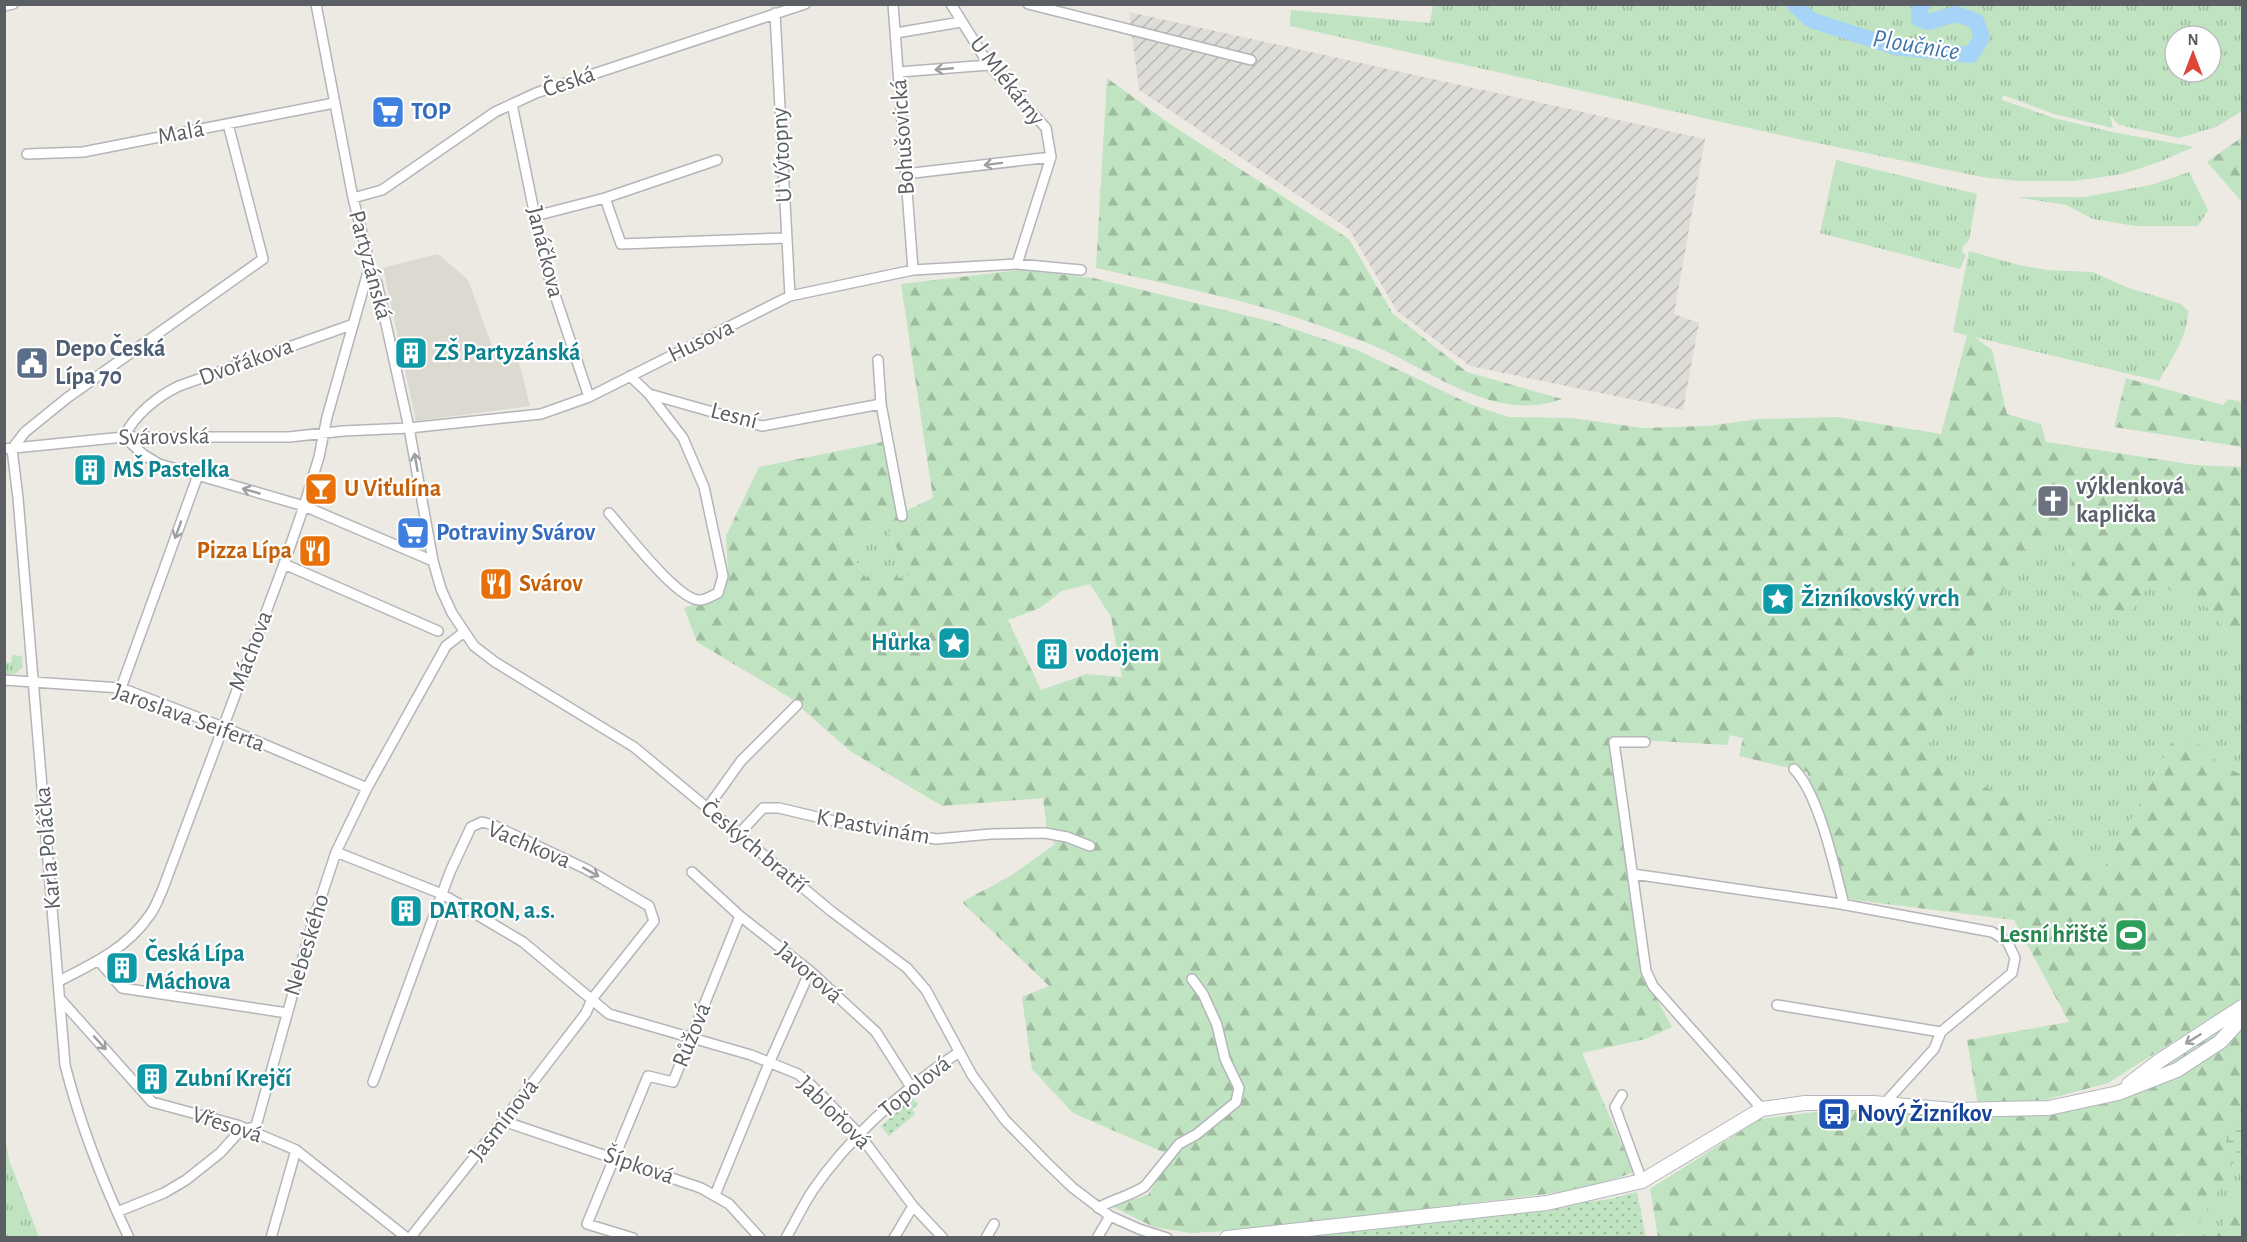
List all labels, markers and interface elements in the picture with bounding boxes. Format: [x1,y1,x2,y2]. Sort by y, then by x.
north arrow [2163,24,2223,84]
water label: Ploučnice [1871,25,1961,65]
street label: U Mlékárny [965,32,1049,130]
text: N [2187,32,2199,48]
street label: Česká [539,61,598,102]
one-way arrow [934,63,954,74]
street label: Bohušovická [887,78,919,196]
supermarket icon: TOP [370,94,406,130]
place label: TOP [411,100,451,124]
street label: U Výtopny [768,107,796,203]
street label: Malá [156,117,206,149]
one-way arrow [984,159,1003,170]
street label: Janáčkova [522,204,568,300]
street label: Partyzánská [344,208,396,322]
street label: Husova [664,315,738,367]
place label: Depo Česká Lípa 70 [55,333,165,389]
street label: Dvořákova [196,334,296,390]
building icon: ZŠ Partyzánská [393,335,429,371]
place label: ZŠ Partyzánská [434,337,581,365]
public building icon: Depo Česká Lípa 70 [14,345,50,381]
street label: Lesní [708,399,760,433]
street label: Svárovská [118,424,210,450]
building icon: MŠ Pastelka [72,452,108,488]
one-way arrow [410,453,421,473]
place label: MŠ Pastelka [113,454,230,482]
bar icon: U Viťulína [303,471,339,507]
place label: výklenková kaplička [2076,475,2185,527]
place label: U Viťulína [344,477,441,501]
church icon: výklenková kaplička [2035,483,2071,519]
one-way arrow [242,485,261,496]
supermarket icon: Potraviny Svárov [395,515,431,551]
one-way arrow [172,521,183,539]
place label: Potraviny Svárov [436,521,596,545]
restaurant icon: Pizza Lípa [297,533,333,569]
place label: Pizza Lípa [196,539,292,563]
restaurant icon: Svárov [478,566,514,602]
place label: Svárov [519,572,583,596]
place icon: Žizníkovský vrch [1760,581,1796,617]
place label: Žizníkovský vrch [1801,584,1960,611]
street label: Máchova [225,608,277,694]
place icon: Hůrka [936,625,972,661]
place label: Hůrka [871,631,931,655]
building icon: vodojem [1034,636,1070,672]
place label: vodojem [1075,642,1159,666]
street label: Jaroslava Seiferta [110,679,268,757]
street label: Karla Poláčka [31,785,65,911]
street label: Českých bratří [696,795,812,898]
street label: K Pastvinám [814,805,932,849]
street label: Vachkova [484,817,574,873]
one-way arrow [581,867,599,878]
street label: Nebeského [280,891,334,999]
building icon: DATRON, a.s. [388,893,424,929]
place label: DATRON, a.s. [429,899,555,923]
sports icon: Lesní hřiště [2113,917,2149,953]
place label: Lesní hřiště [1999,923,2108,947]
place label: Česká Lípa Máchova [145,938,245,994]
street label: Javorová [771,938,847,1008]
building icon: Česká Lípa Máchova [104,950,140,986]
street label: Růžová [668,999,716,1071]
one-way arrow [2185,1033,2202,1045]
one-way arrow [93,1036,107,1051]
street label: Topolová [875,1051,955,1123]
building icon: Zubní Krejčí [134,1061,170,1097]
place label: Zubní Krejčí [175,1067,292,1091]
street label: Jabloňová [793,1072,875,1154]
street label: Jasmínová [465,1075,543,1165]
bus stop icon: Nový Žizníkov [1816,1096,1852,1132]
place label: Nový Žizníkov [1857,1099,1992,1126]
street label: Vřesová [189,1102,265,1148]
street label: Šípková [601,1142,677,1189]

